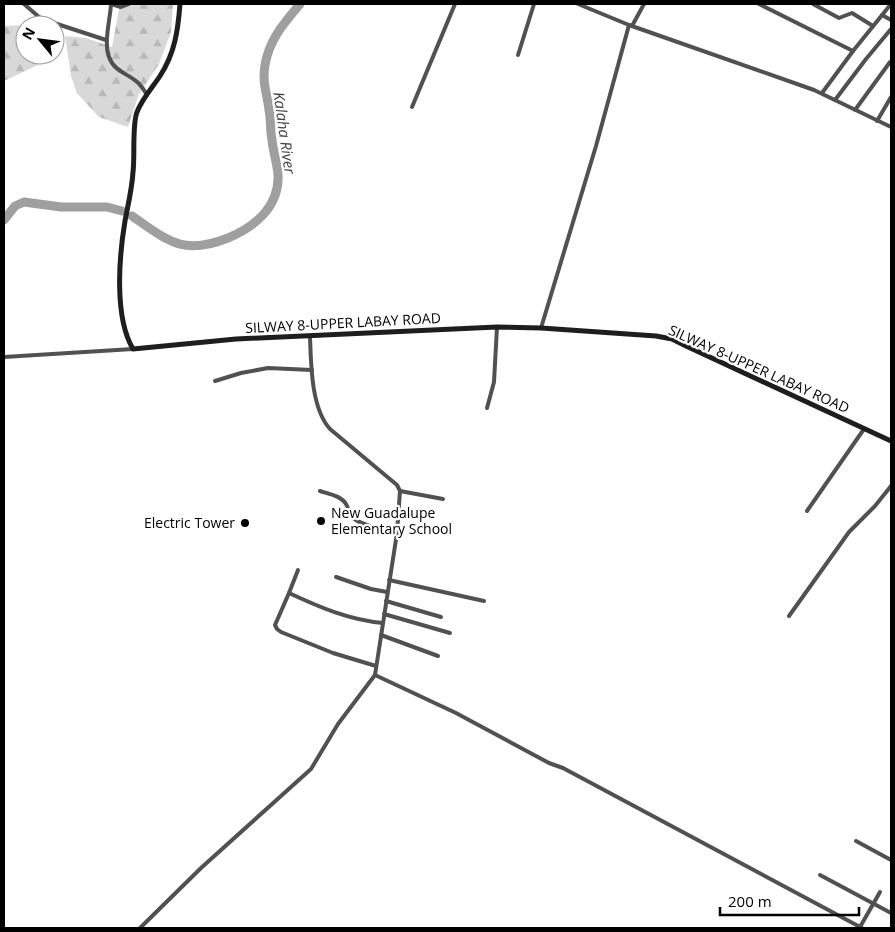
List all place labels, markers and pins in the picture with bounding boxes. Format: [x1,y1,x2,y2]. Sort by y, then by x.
place label: New Guadalupe Elementary School [331,503,452,538]
place label: Electric Tower [144,513,235,532]
marker: New Guadalupe Elementary School [315,515,327,527]
marker: Electric Tower [239,517,251,529]

